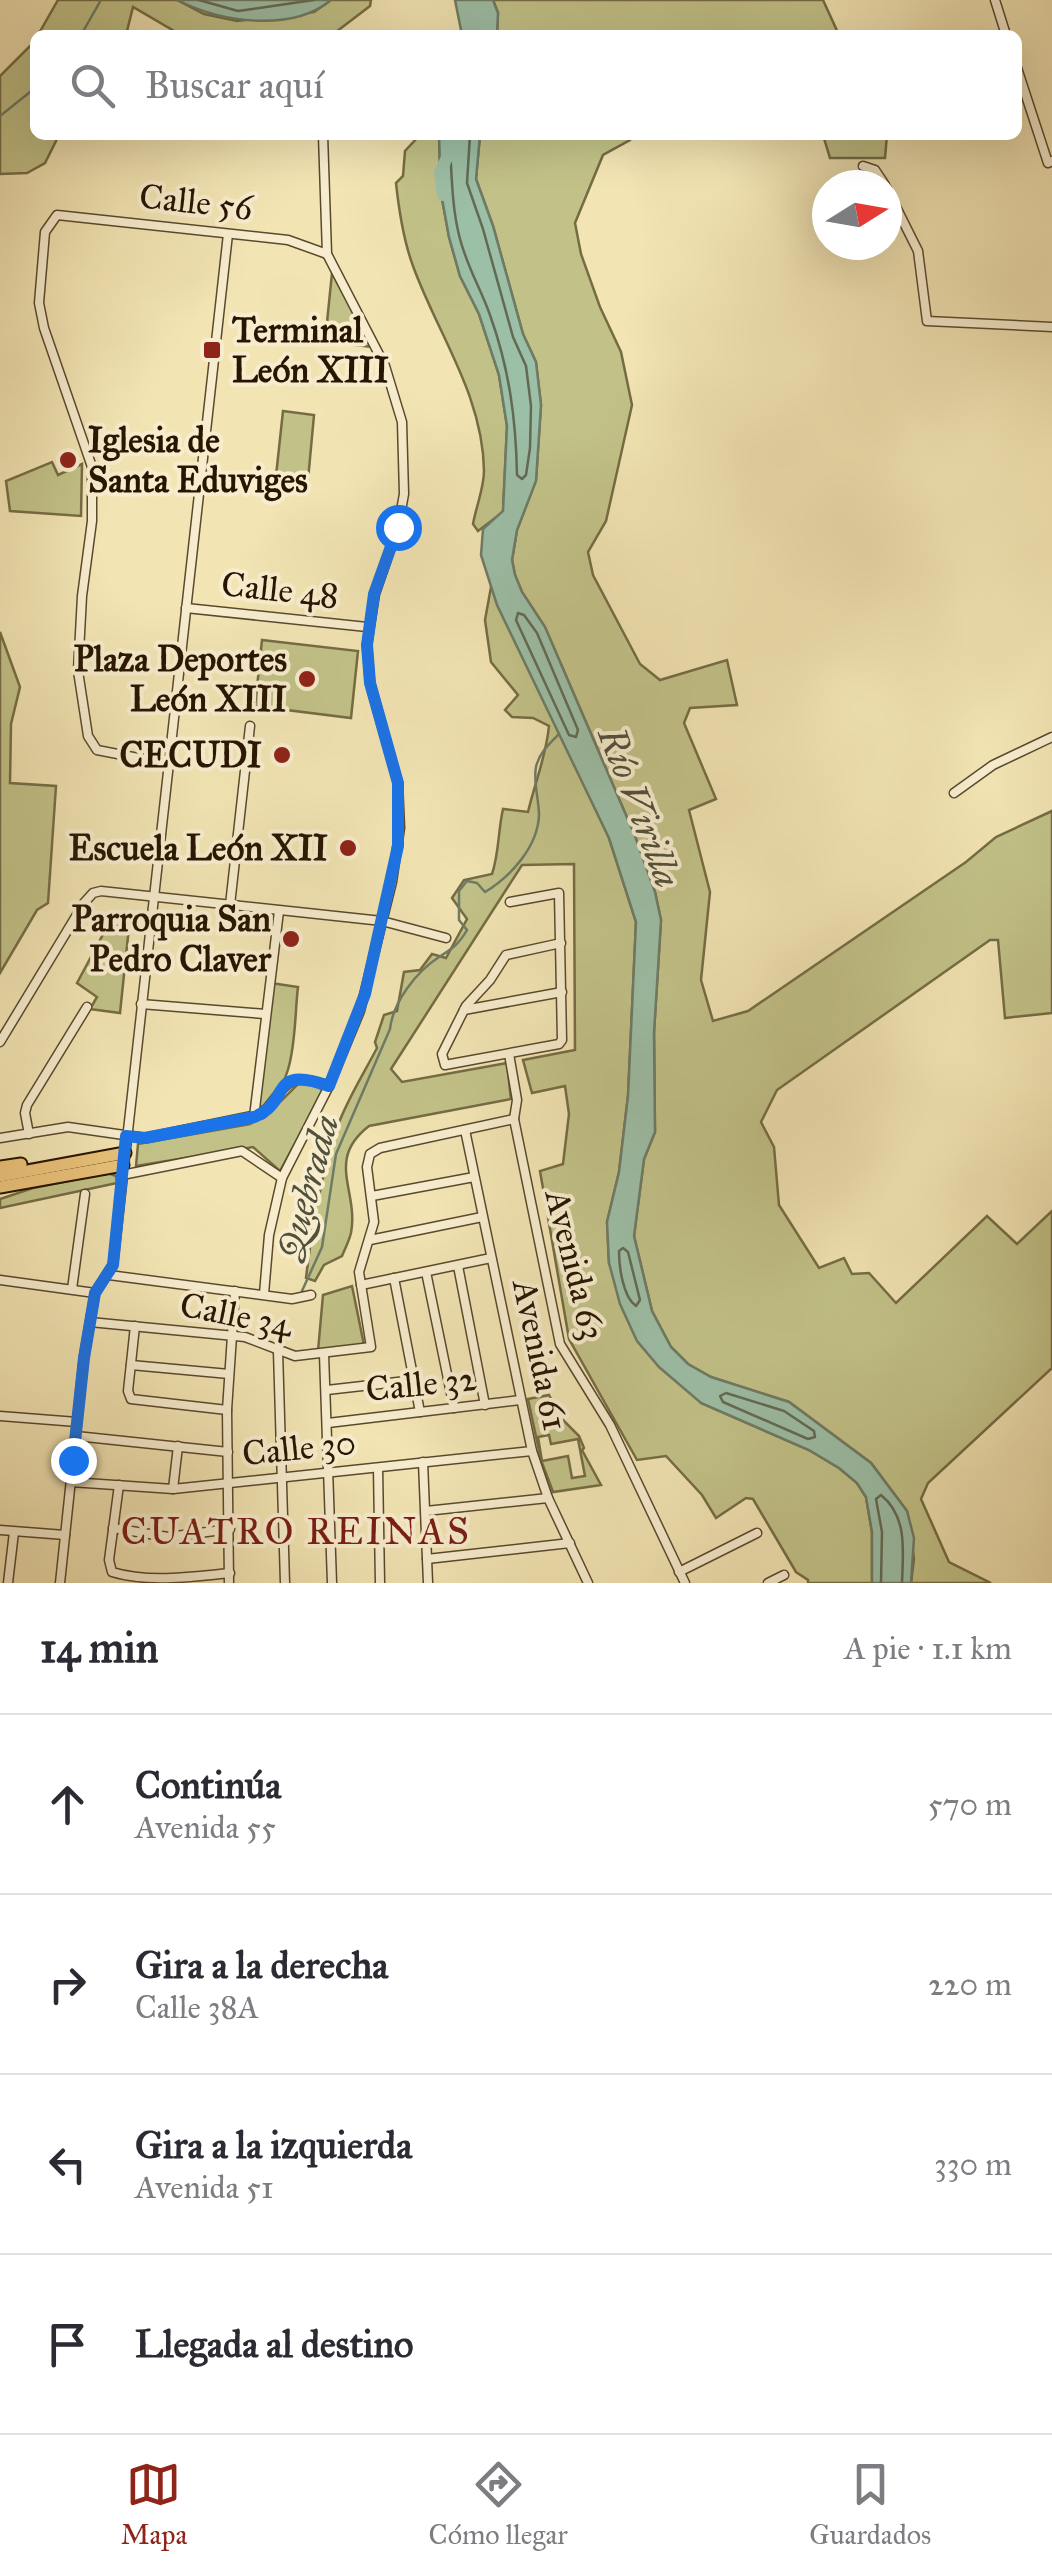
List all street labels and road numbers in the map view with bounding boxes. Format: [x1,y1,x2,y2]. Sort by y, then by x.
street label: Calle 56 [137,175,256,229]
street label: Calle 48 [219,562,341,618]
street label: Avenida 63 [535,1183,614,1345]
street label: Avenida 61 [503,1274,577,1434]
street label: Calle 34 [176,1283,297,1347]
street label: Calle 32 [364,1357,479,1411]
street label: Calle 30 [240,1421,358,1475]

